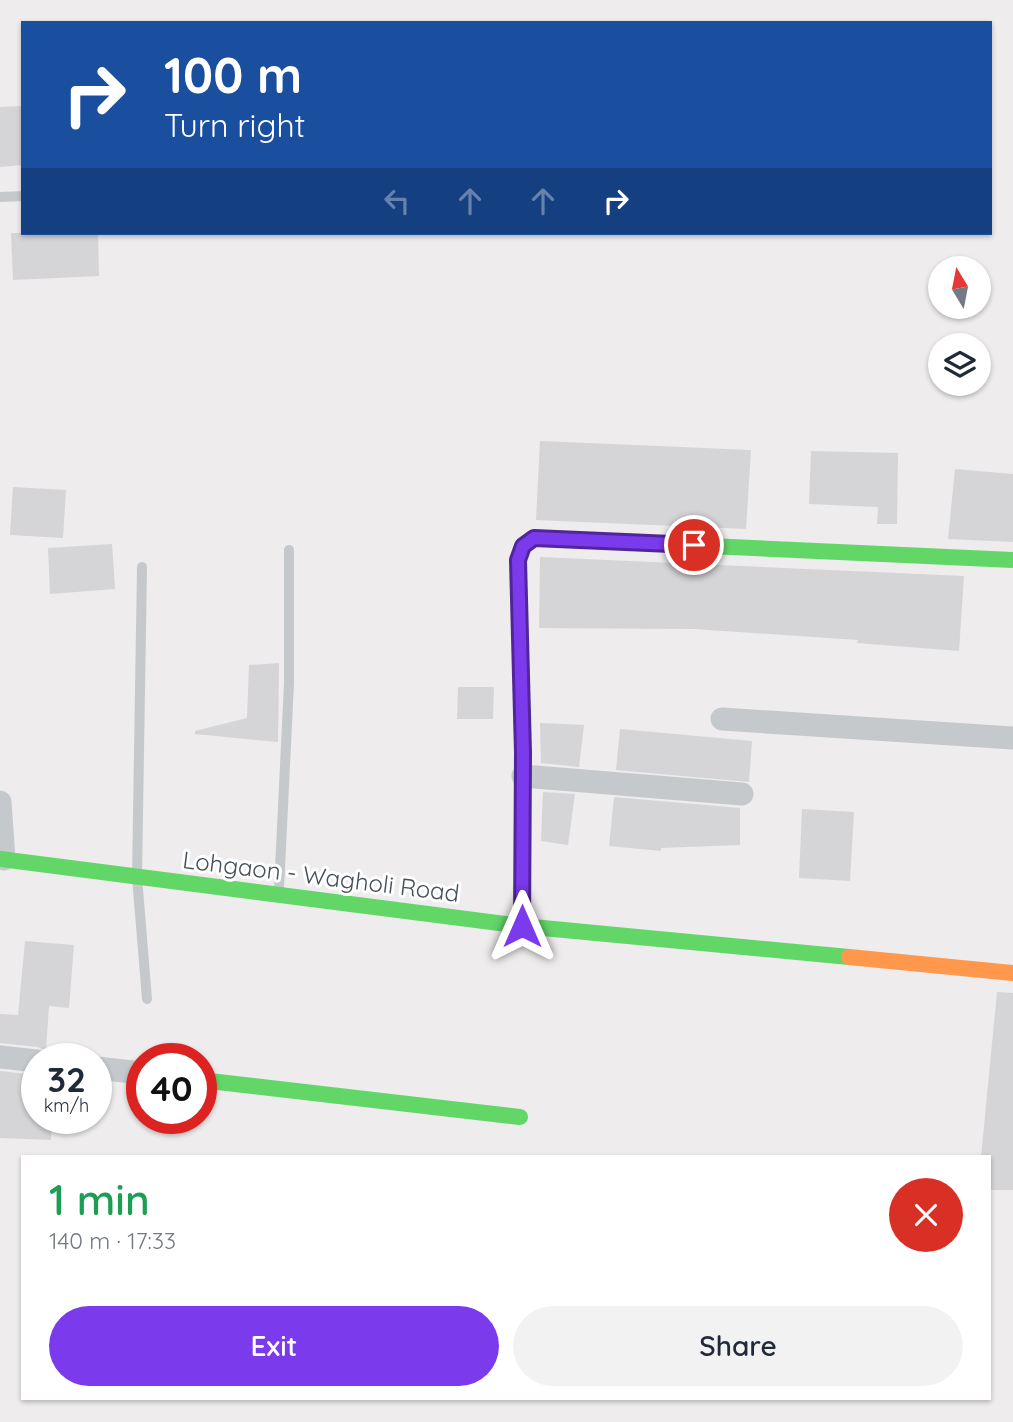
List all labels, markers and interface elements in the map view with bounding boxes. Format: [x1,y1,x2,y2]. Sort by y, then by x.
text: 100 m [164,44,302,105]
icon: right [49,49,140,140]
text: Turn right [164,105,305,145]
icon: left [378,182,416,220]
icon: ahead [451,182,489,220]
icon: ahead [524,182,562,220]
icon: right [597,182,635,220]
north arrow [928,256,990,318]
map controls [928,256,991,396]
button: layers [928,333,991,396]
pin [664,515,724,575]
icon: arrive [675,526,713,564]
street label: Lohgaon - Wagholi Road [181,844,461,908]
position arrow [485,889,559,963]
speed limit sign: 40 [126,1043,217,1134]
text: 32 [47,1057,86,1101]
text: km/h [44,1094,89,1117]
text: 1 min [49,1173,150,1226]
button: close [889,1178,963,1252]
text: 140 m · 17:33 [49,1226,176,1255]
button: Exit [49,1306,499,1386]
button: Share [513,1306,963,1386]

